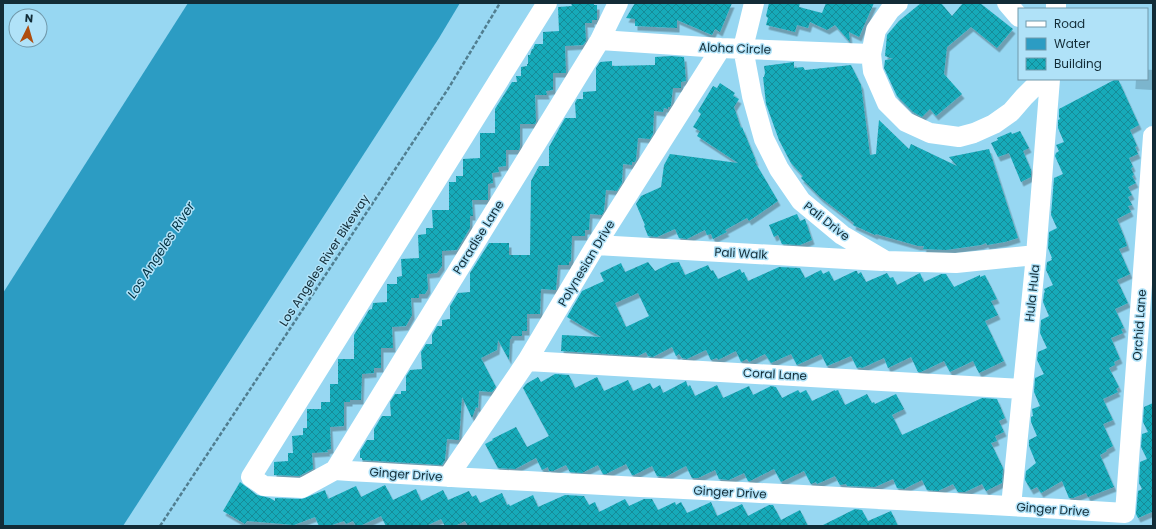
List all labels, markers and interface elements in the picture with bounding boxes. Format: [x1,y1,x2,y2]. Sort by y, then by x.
north arrow [8,8,48,48]
legend [1018,8,1148,80]
text: N [24,10,34,26]
text: Road [1054,15,1085,32]
text: Water [1054,35,1091,52]
street label: Aloha Circle [699,38,771,58]
text: Building [1054,55,1102,72]
street label: Los Angeles River Bikeway [275,190,373,329]
water label: Los Angeles River [123,197,200,302]
street label: Paradise Lane [449,197,507,277]
street label: Pali Drive [800,198,854,244]
street label: Polynesian Drive [554,217,618,309]
street label: Pali Walk [714,243,769,263]
street label: Hula Hula [1021,264,1043,322]
street label: Orchid Lane [1128,289,1150,361]
street label: Coral Lane [743,364,807,384]
street label: Ginger Drive [369,463,443,485]
street label: Ginger Drive [693,482,767,502]
street label: Ginger Drive [1016,498,1090,520]

